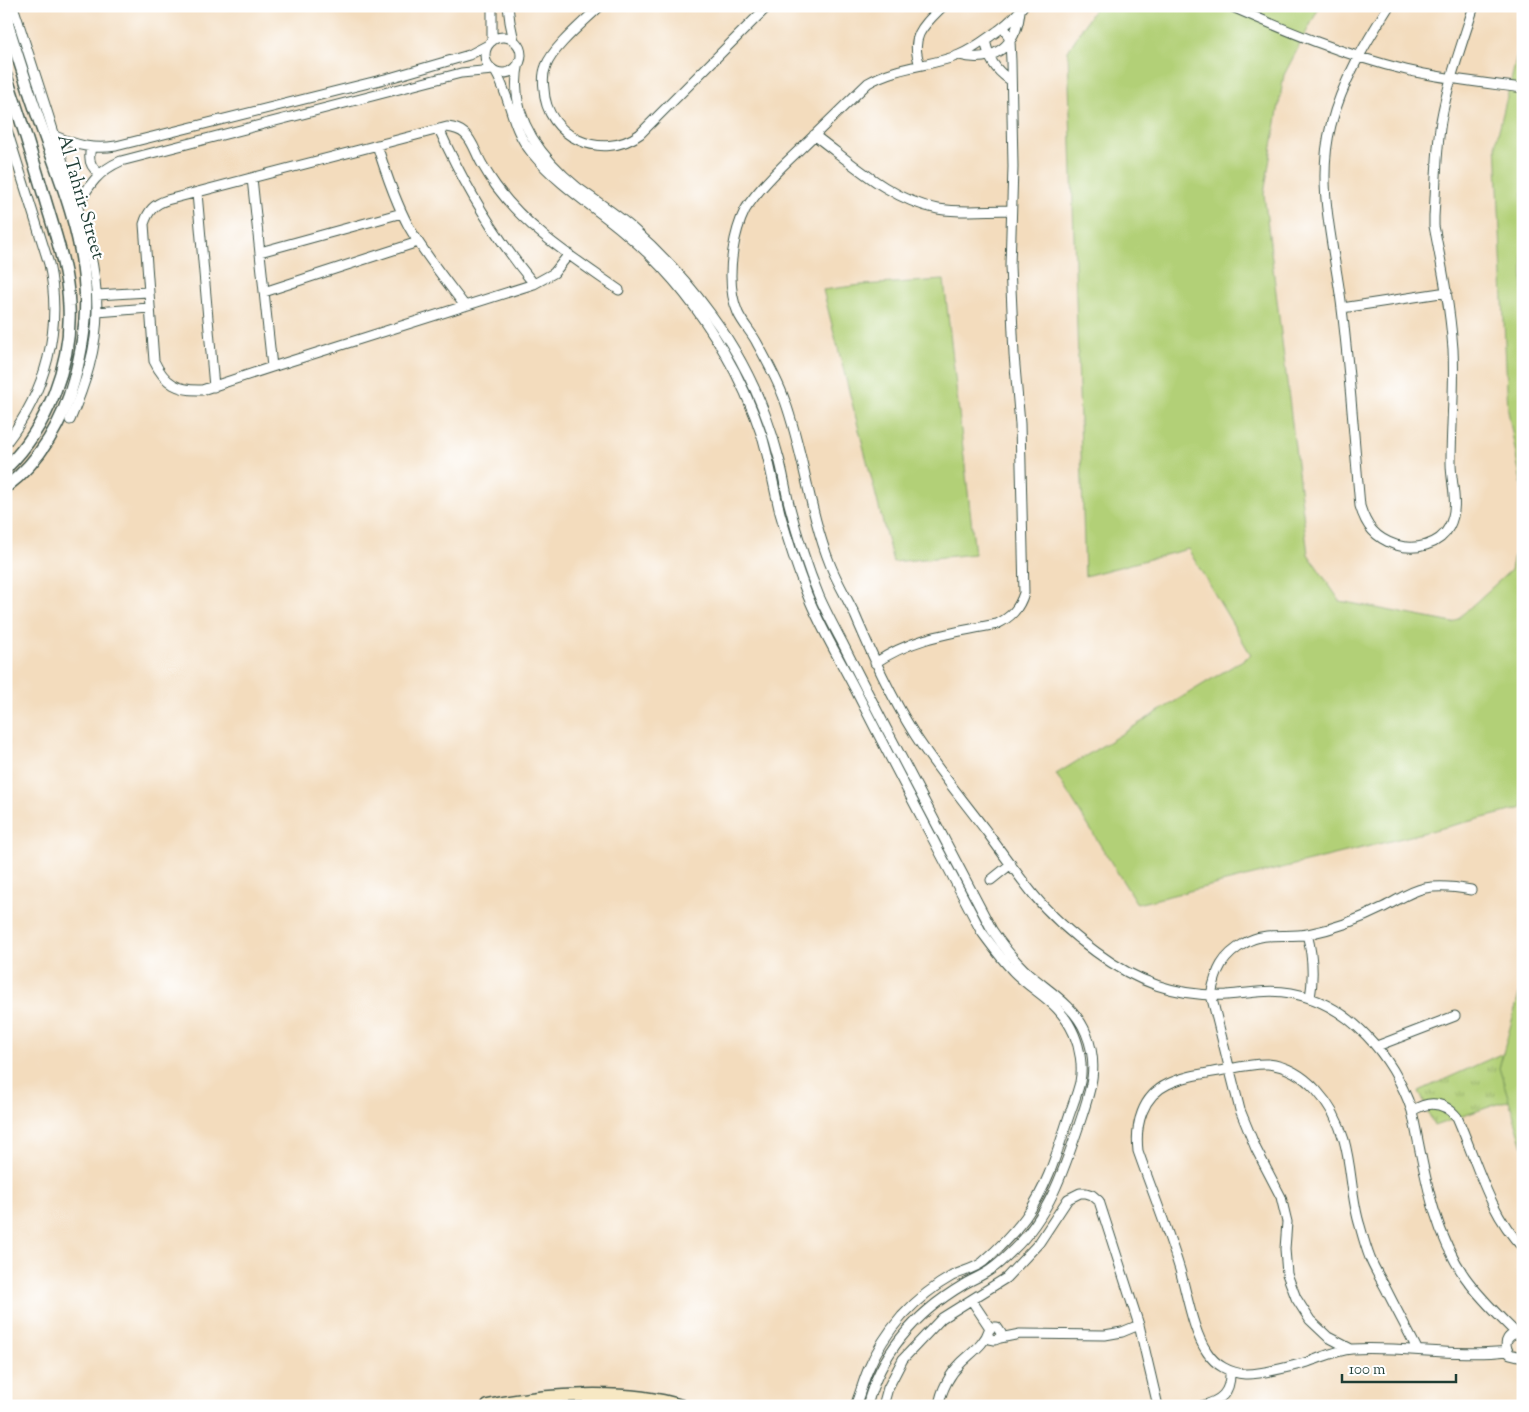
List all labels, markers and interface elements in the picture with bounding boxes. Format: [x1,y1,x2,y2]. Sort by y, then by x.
street label: Al Tahrir Street [49,131,111,263]
scale bar [1342,1352,1455,1384]
text: 100 m [1349,1360,1386,1381]

